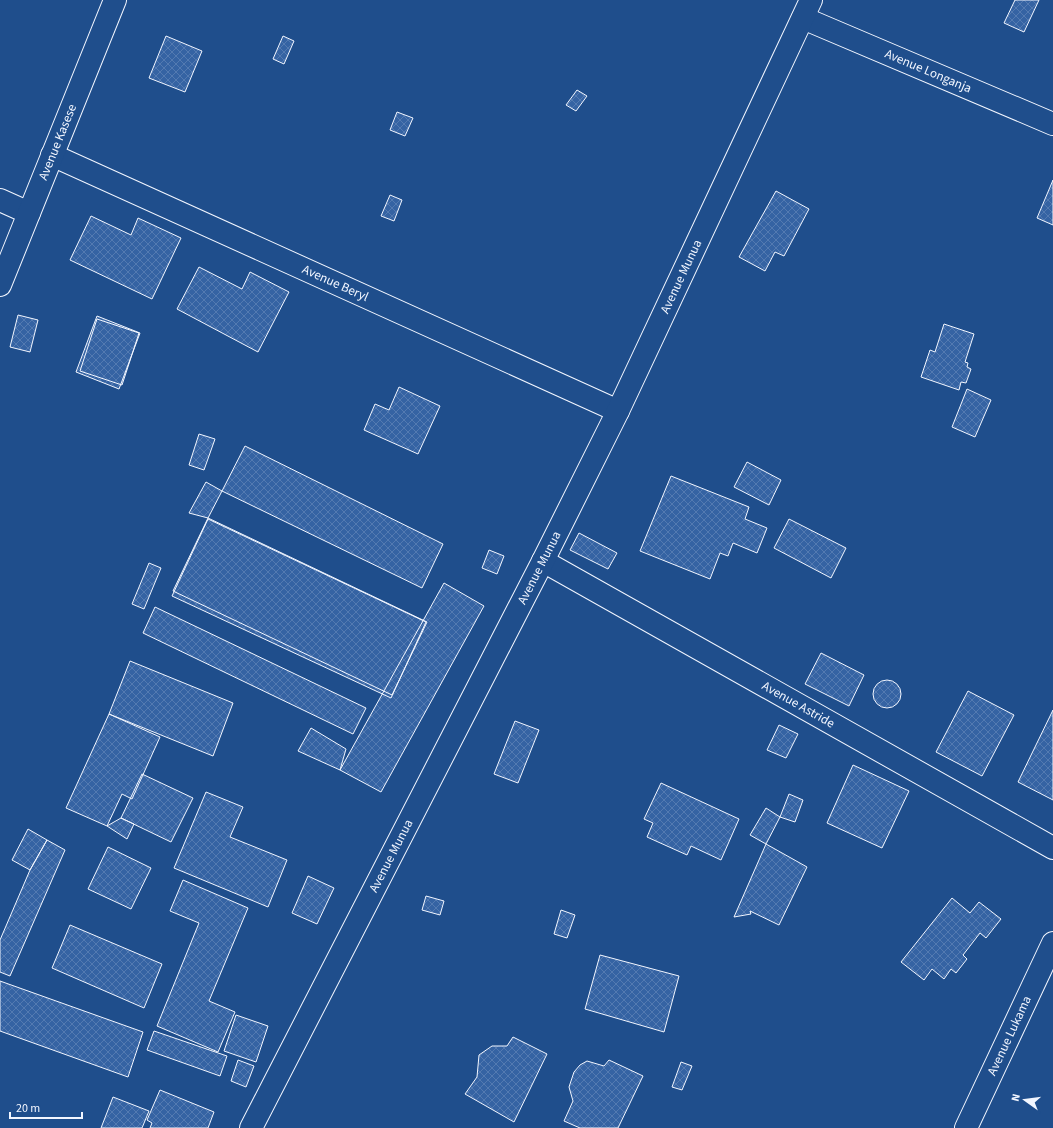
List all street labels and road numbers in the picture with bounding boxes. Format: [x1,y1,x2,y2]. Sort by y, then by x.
street label: Avenue Longanja [882,45,974,98]
street label: Avenue Kasese [34,101,81,183]
street label: Avenue Munua [656,237,706,317]
street label: Avenue Beryl [299,260,371,306]
street label: Avenue Munua [513,528,565,608]
street label: Avenue Astride [759,677,838,732]
street label: Avenue Munua [365,816,417,896]
street label: Avenue Lukama [983,993,1036,1079]

